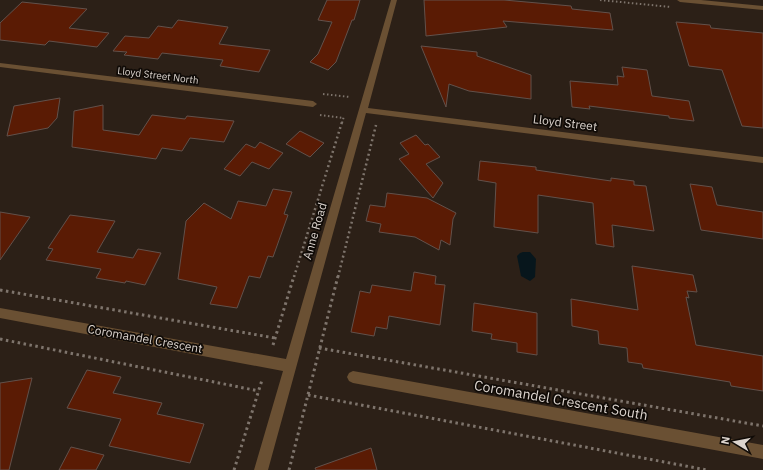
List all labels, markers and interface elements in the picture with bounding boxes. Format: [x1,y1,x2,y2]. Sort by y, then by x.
street label: Lloyd Street North [117,64,199,87]
street label: Lloyd Street [532,111,598,134]
street label: Anne Road [299,201,330,261]
street label: Coromandel Crescent [86,321,204,356]
street label: Coromandel Crescent South [473,376,649,424]
north arrow [715,422,755,462]
text: N [718,435,733,445]

